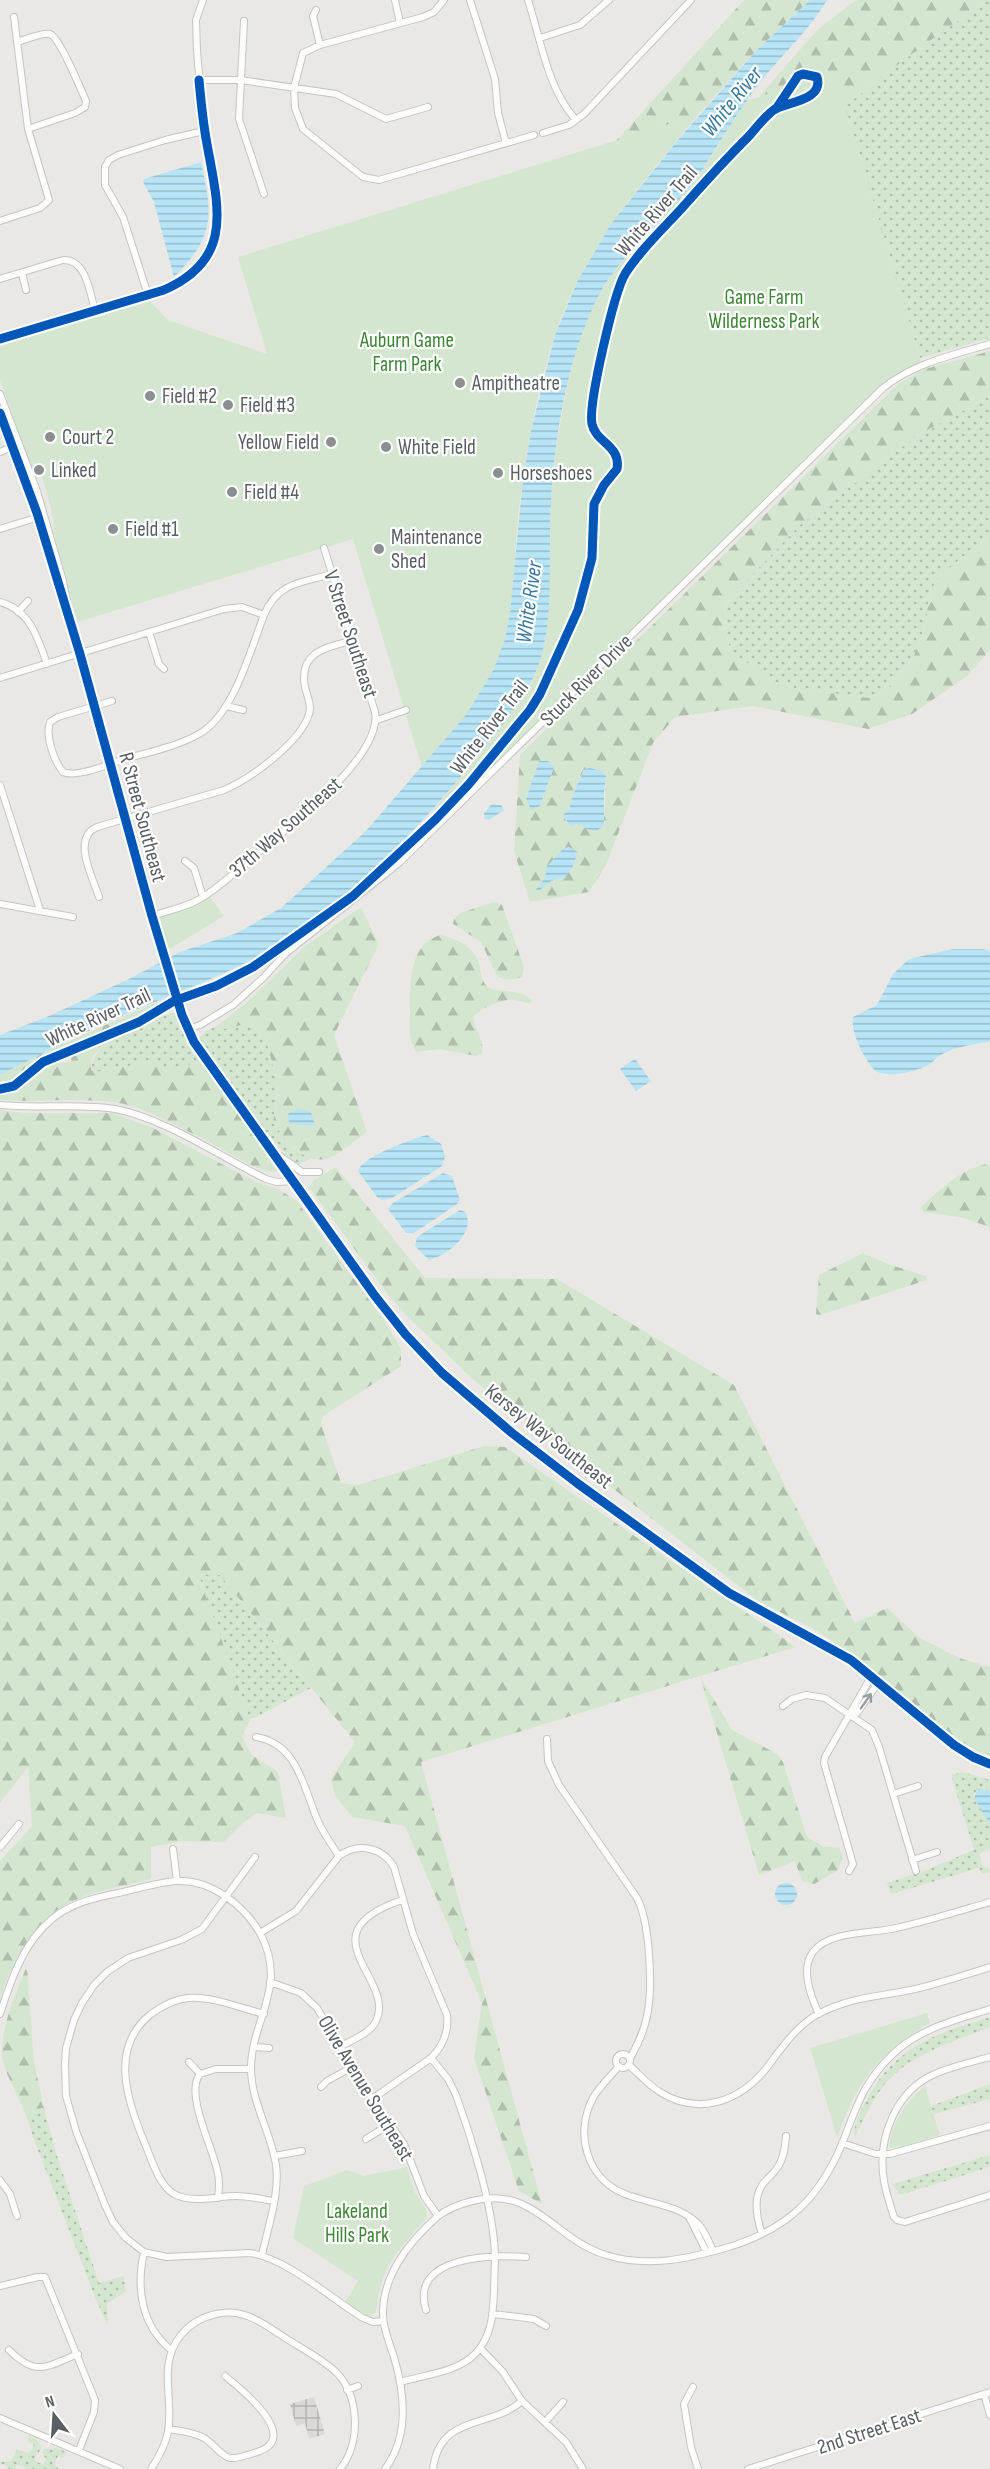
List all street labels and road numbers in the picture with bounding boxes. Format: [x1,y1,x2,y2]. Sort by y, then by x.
street label: White River Trail [610,161,703,262]
street label: V Street Southeast [318,567,383,701]
street label: Stuck River Drive [535,629,638,732]
street label: White River Trail [445,675,534,779]
street label: R Street Southeast [113,750,172,885]
street label: 37th Way Southeast [224,772,347,883]
street label: White River Trail [42,982,154,1053]
street label: Kersey Way Southeast [480,1379,618,1494]
street label: Olive Avenue Southeast [312,2011,419,2166]
street label: 2nd Street East [814,2403,924,2460]

